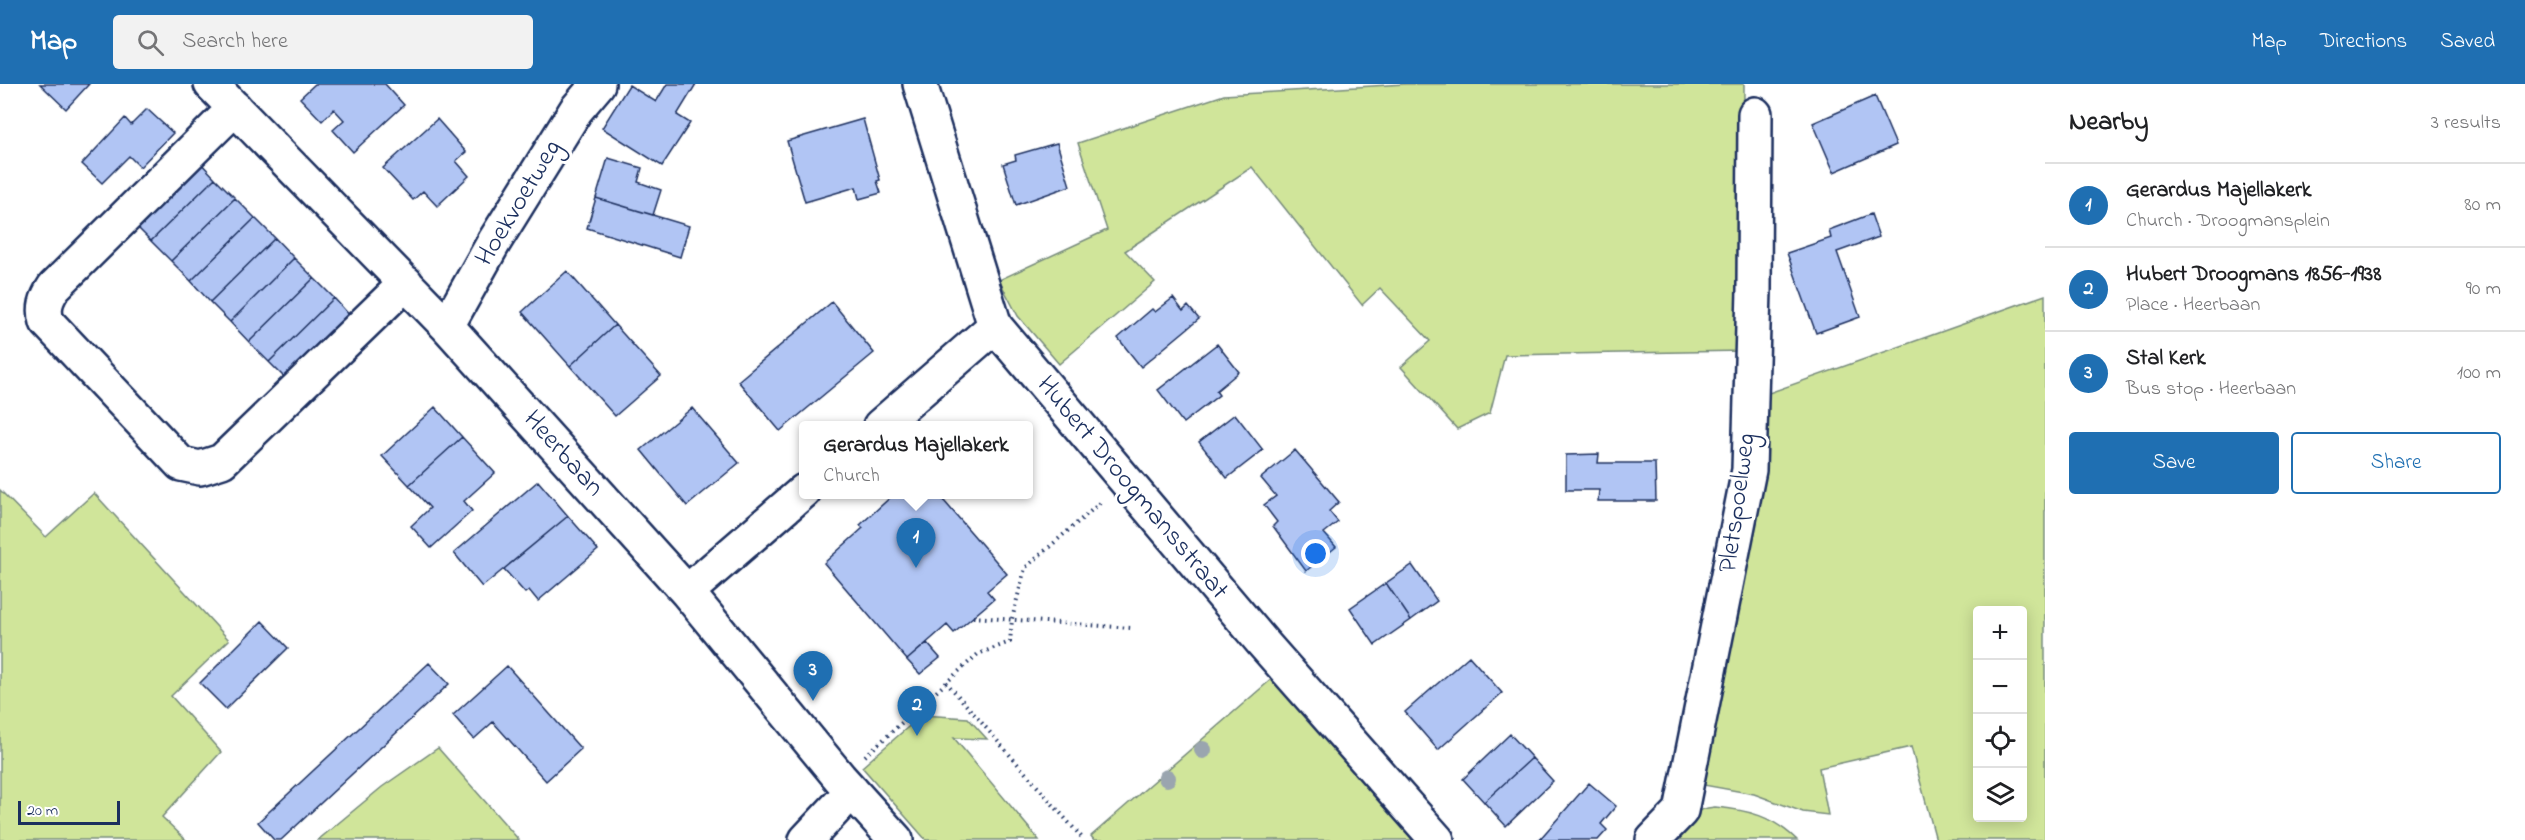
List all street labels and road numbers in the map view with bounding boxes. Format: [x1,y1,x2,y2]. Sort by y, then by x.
street label: Hoekvoetweg [466,132,572,274]
street label: Hubert Droogmansstraat [1026,367,1238,609]
street label: Heerbaan [513,402,613,506]
street label: Pletspoelweg [1709,431,1767,575]

